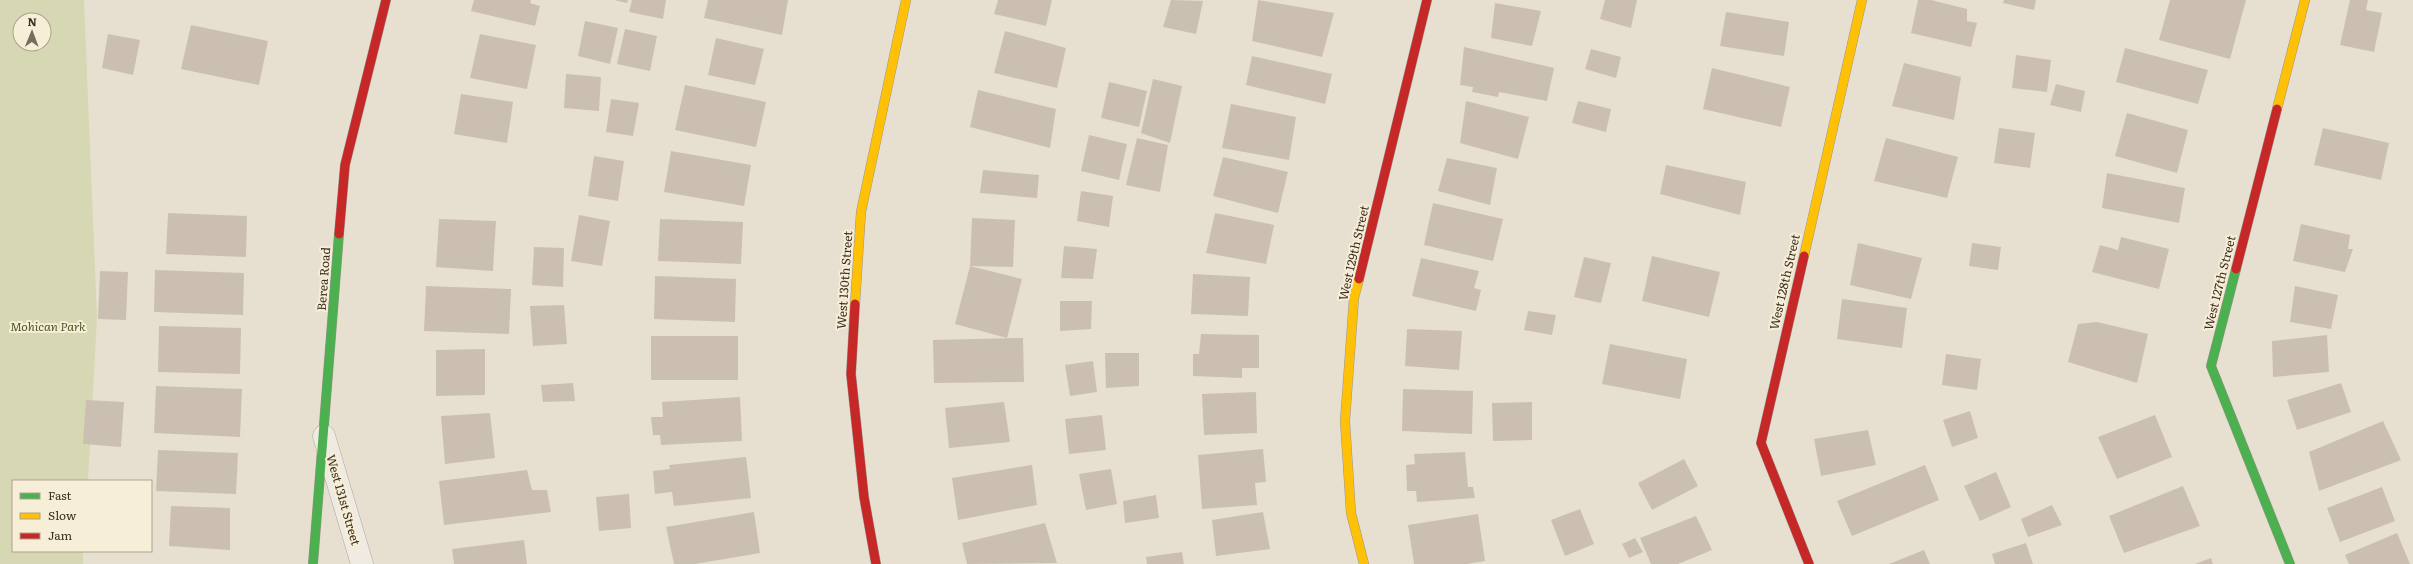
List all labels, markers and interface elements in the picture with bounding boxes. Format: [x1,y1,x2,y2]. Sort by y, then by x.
north arrow [12,12,52,52]
text: N [27,13,37,29]
street label: West 129th Street [1333,203,1373,302]
street label: West 130th Street [832,230,856,330]
street label: West 128th Street [1764,232,1804,331]
street label: West 127th Street [2199,233,2240,332]
street label: Berea Road [312,246,334,311]
park label: Mohican Park [10,317,86,335]
street label: West 131st Street [322,452,366,547]
legend [12,480,152,552]
text: Fast [48,486,72,504]
text: Slow [48,506,77,524]
text: Jam [48,526,73,544]

